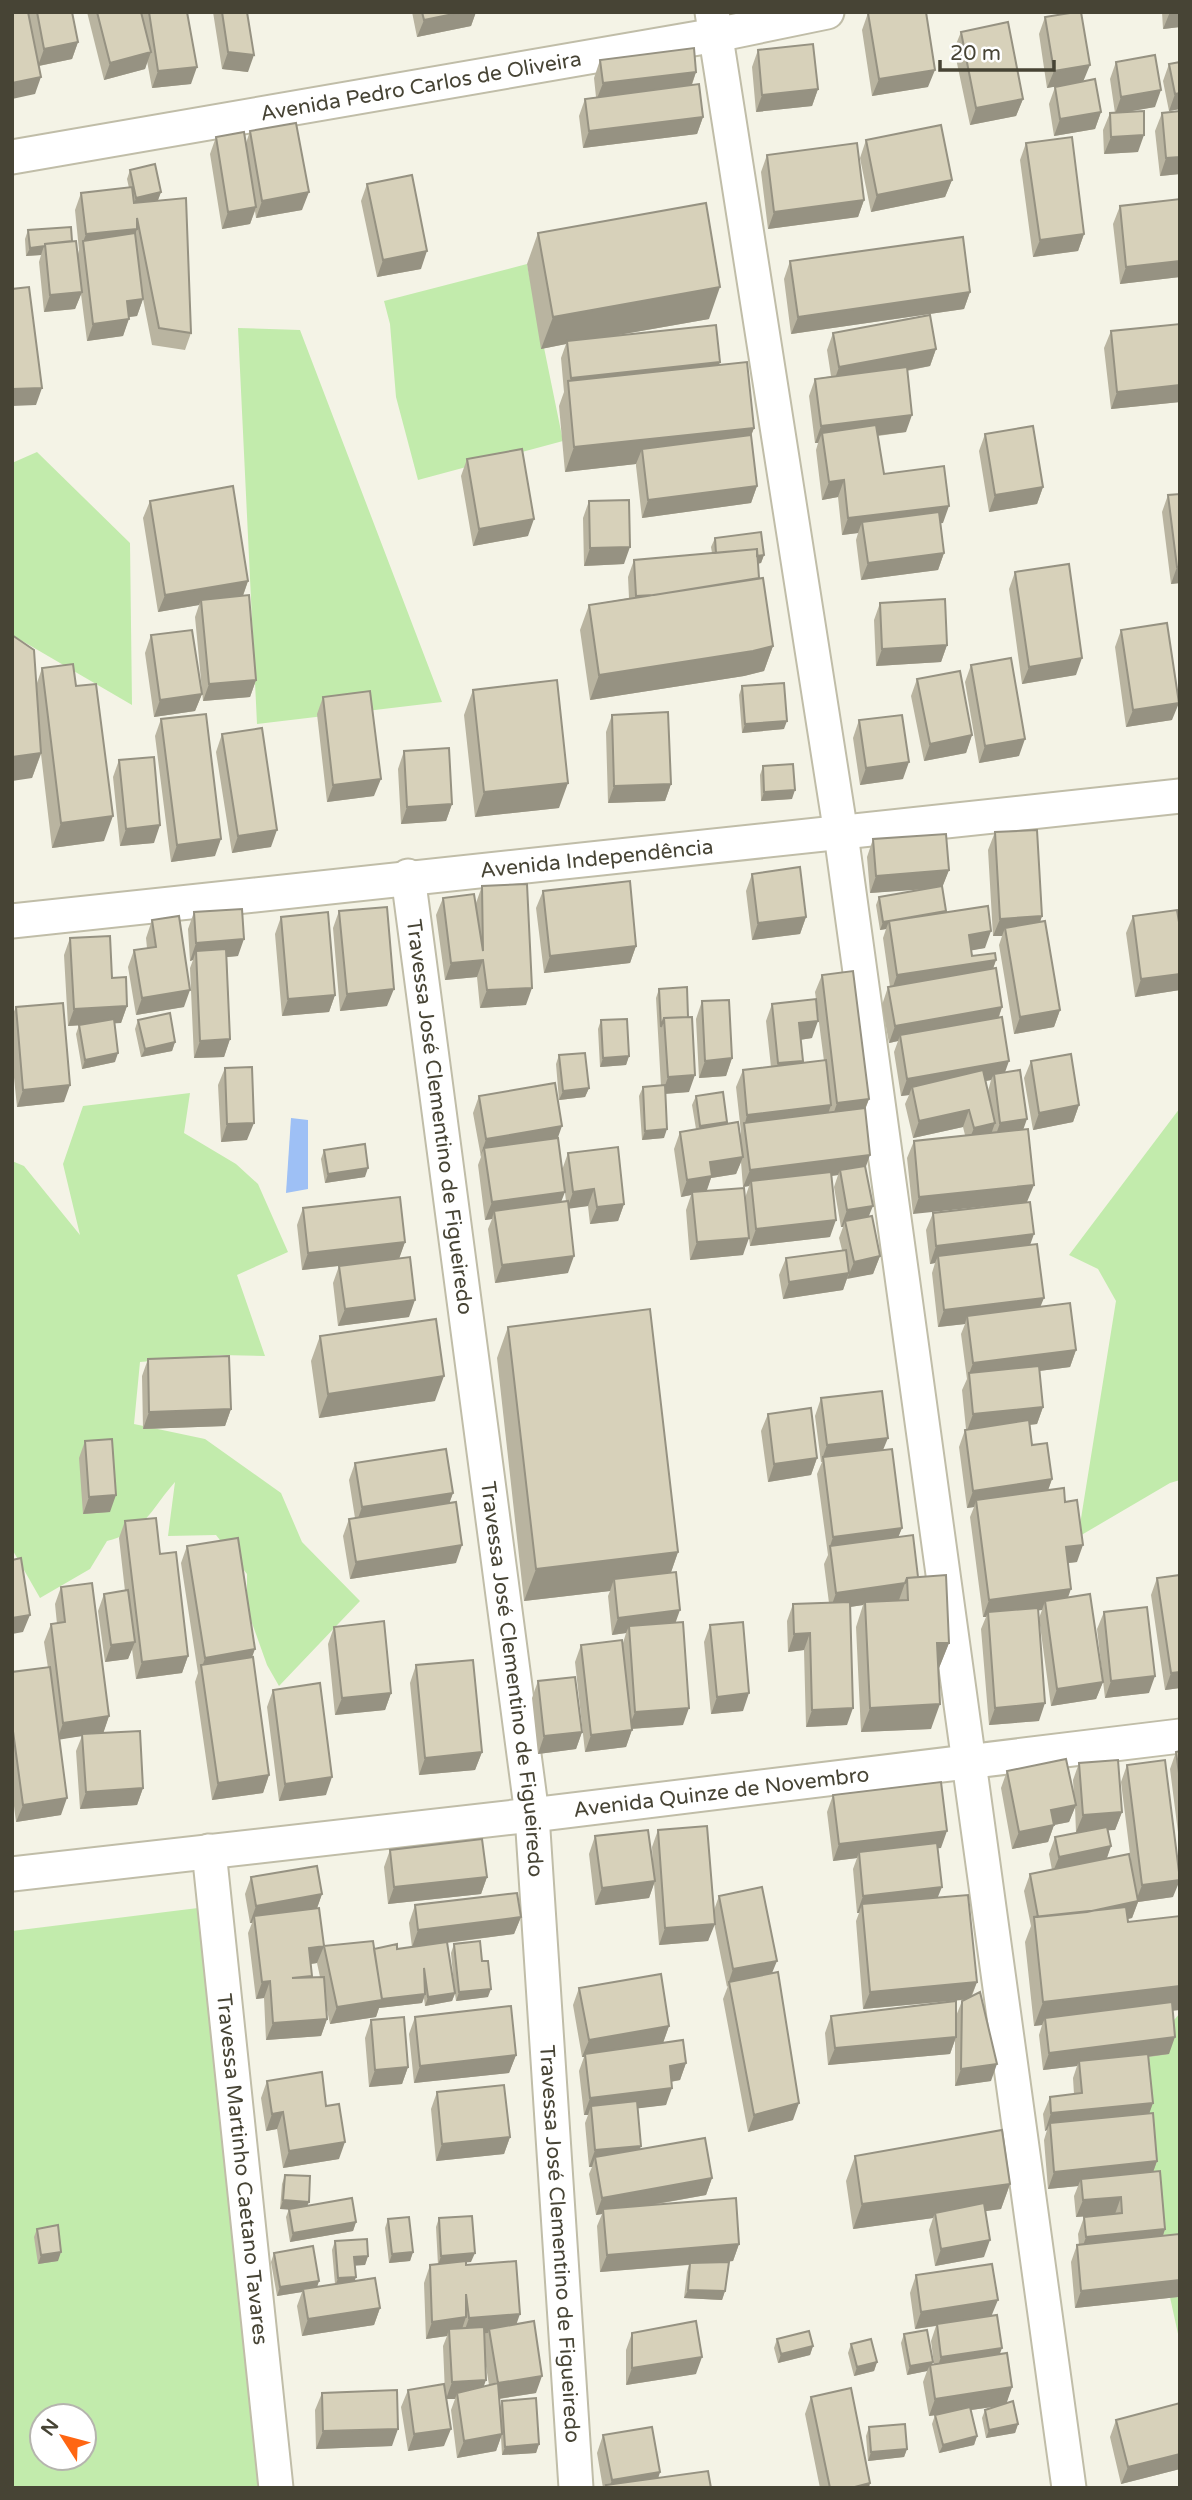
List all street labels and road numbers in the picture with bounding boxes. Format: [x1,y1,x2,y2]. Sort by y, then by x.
street label: Avenida Pedro Carlos de Oliveira [258,46,583,126]
street label: Avenida Independência [479,834,714,883]
street label: Travessa José Clementino de Figueiredo [401,918,478,1316]
street label: Travessa José Clementino de Figueiredo [476,1480,549,1878]
street label: Avenida Quinze de Novembro [572,1762,871,1822]
street label: Travessa Martinho Caetano Tavares [212,1992,273,2346]
street label: Travessa José Clementino de Figueiredo [535,2044,586,2444]

